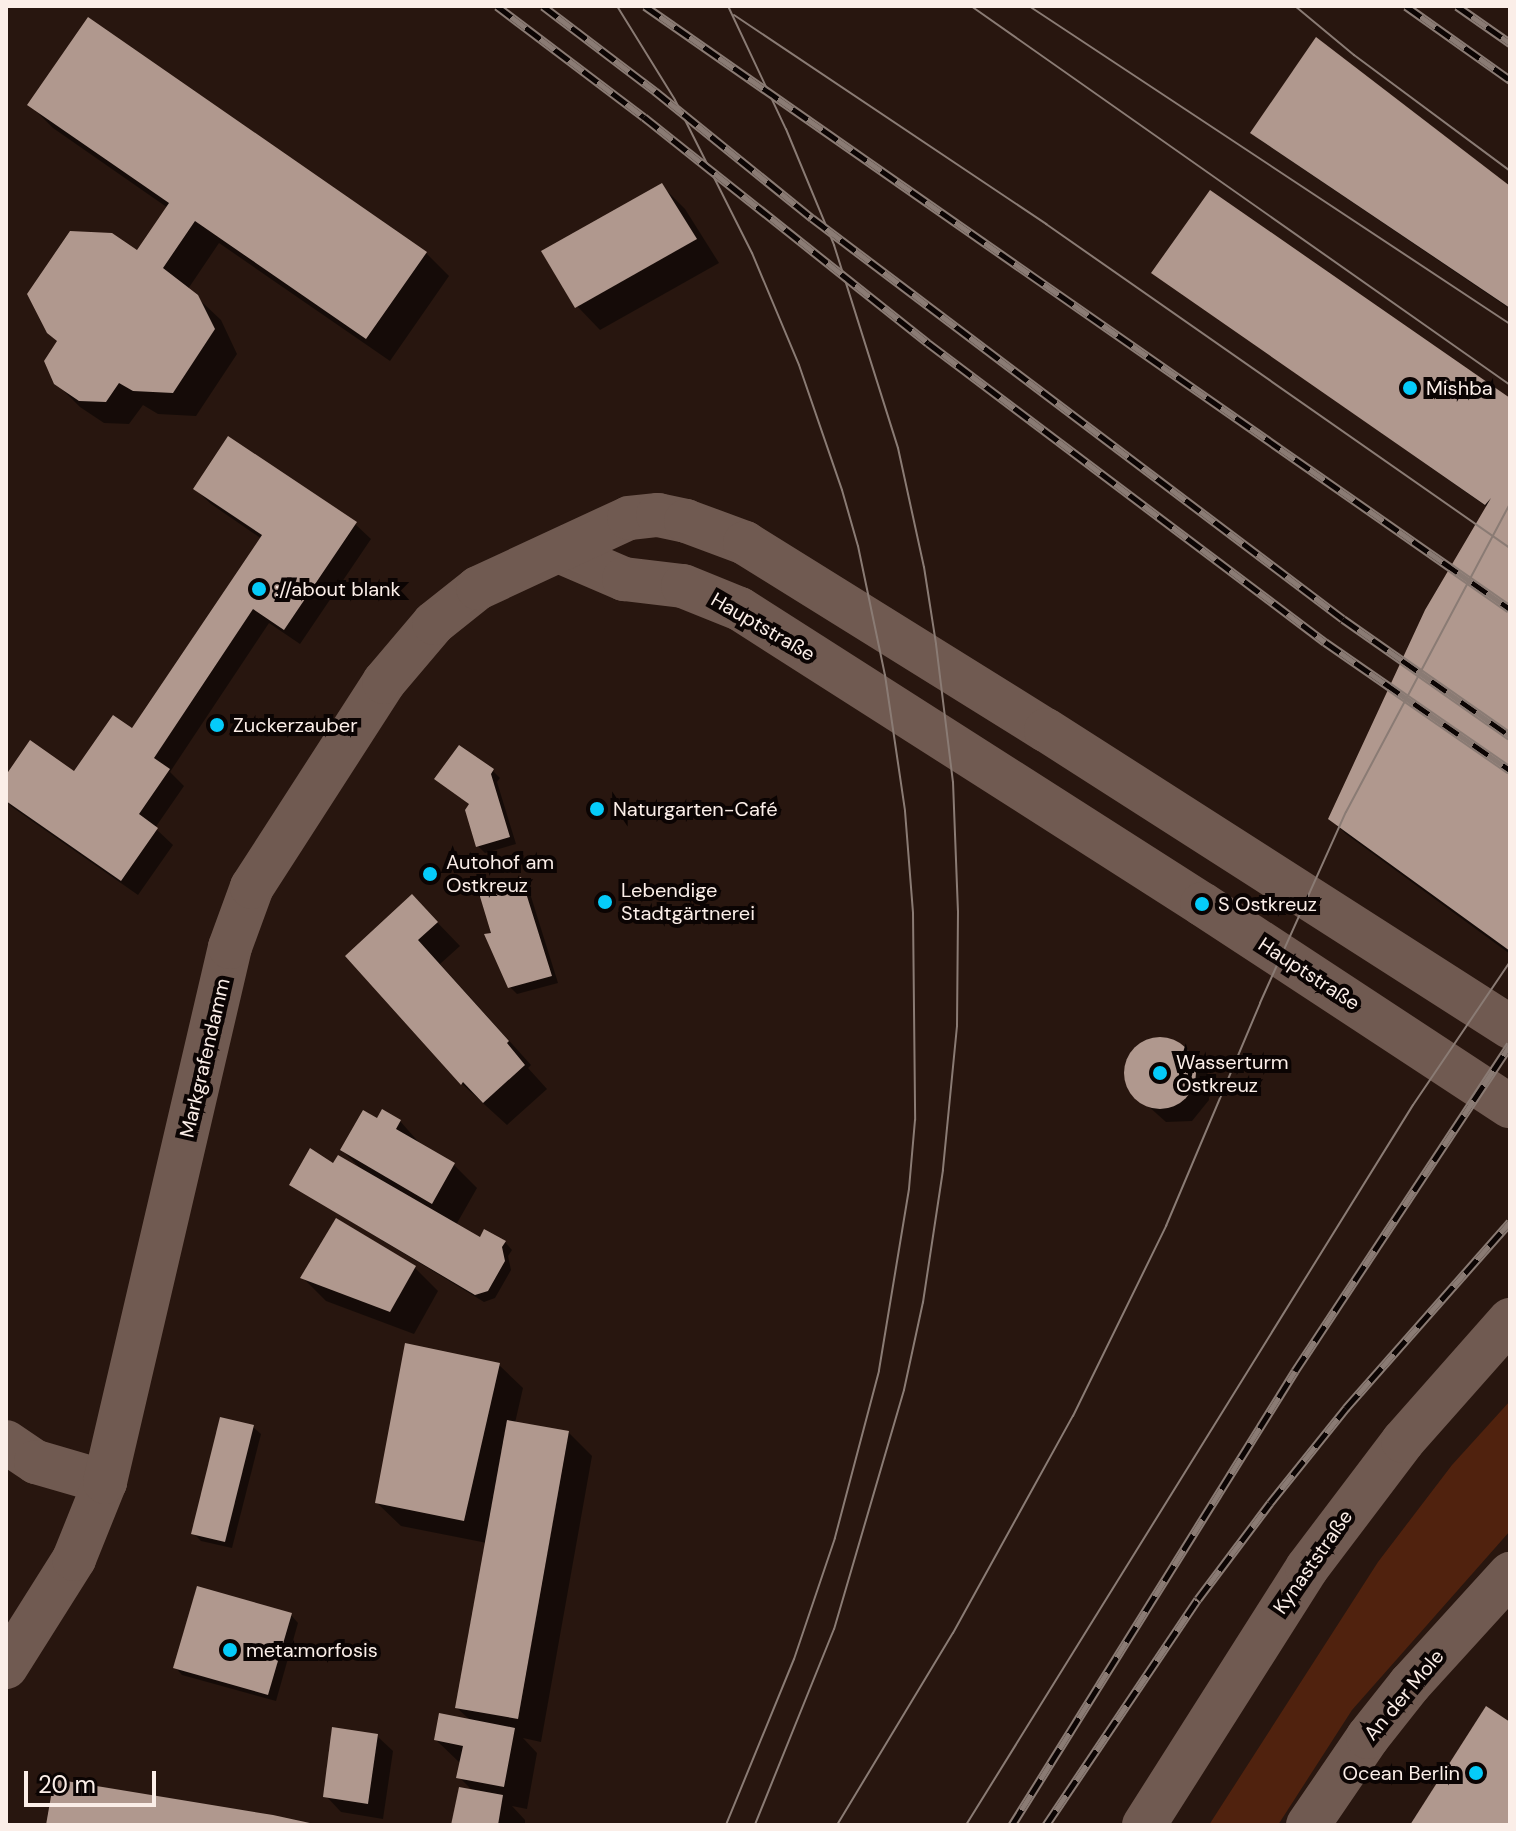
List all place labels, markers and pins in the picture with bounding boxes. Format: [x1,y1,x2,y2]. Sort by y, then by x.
place label: Mishba [1426,376,1493,400]
marker: Mishba [1401,379,1419,397]
place label: ://about blank [275,577,401,601]
marker: ://about blank [250,580,268,598]
place label: Zuckerzauber [233,713,358,737]
marker: Zuckerzauber [208,716,226,734]
place label: Naturgarten-Café [613,797,778,821]
marker: Naturgarten-Café [588,800,606,818]
place label: Autohof am Ostkreuz [446,850,554,897]
marker: Autohof am Ostkreuz [421,865,439,883]
place label: Lebendige Stadtgärtnerei [621,878,755,925]
place label: S Ostkreuz [1218,892,1317,916]
marker: Lebendige Stadtgärtnerei [596,893,614,911]
marker: S Ostkreuz [1193,895,1211,913]
place label: Wasserturm Ostkreuz [1176,1050,1289,1097]
marker: Wasserturm Ostkreuz [1151,1064,1169,1082]
place label: meta:morfosis [246,1638,378,1662]
marker: meta:morfosis [221,1641,239,1659]
place label: Ocean Berlin [1342,1761,1460,1785]
marker: Ocean Berlin [1467,1764,1485,1782]

